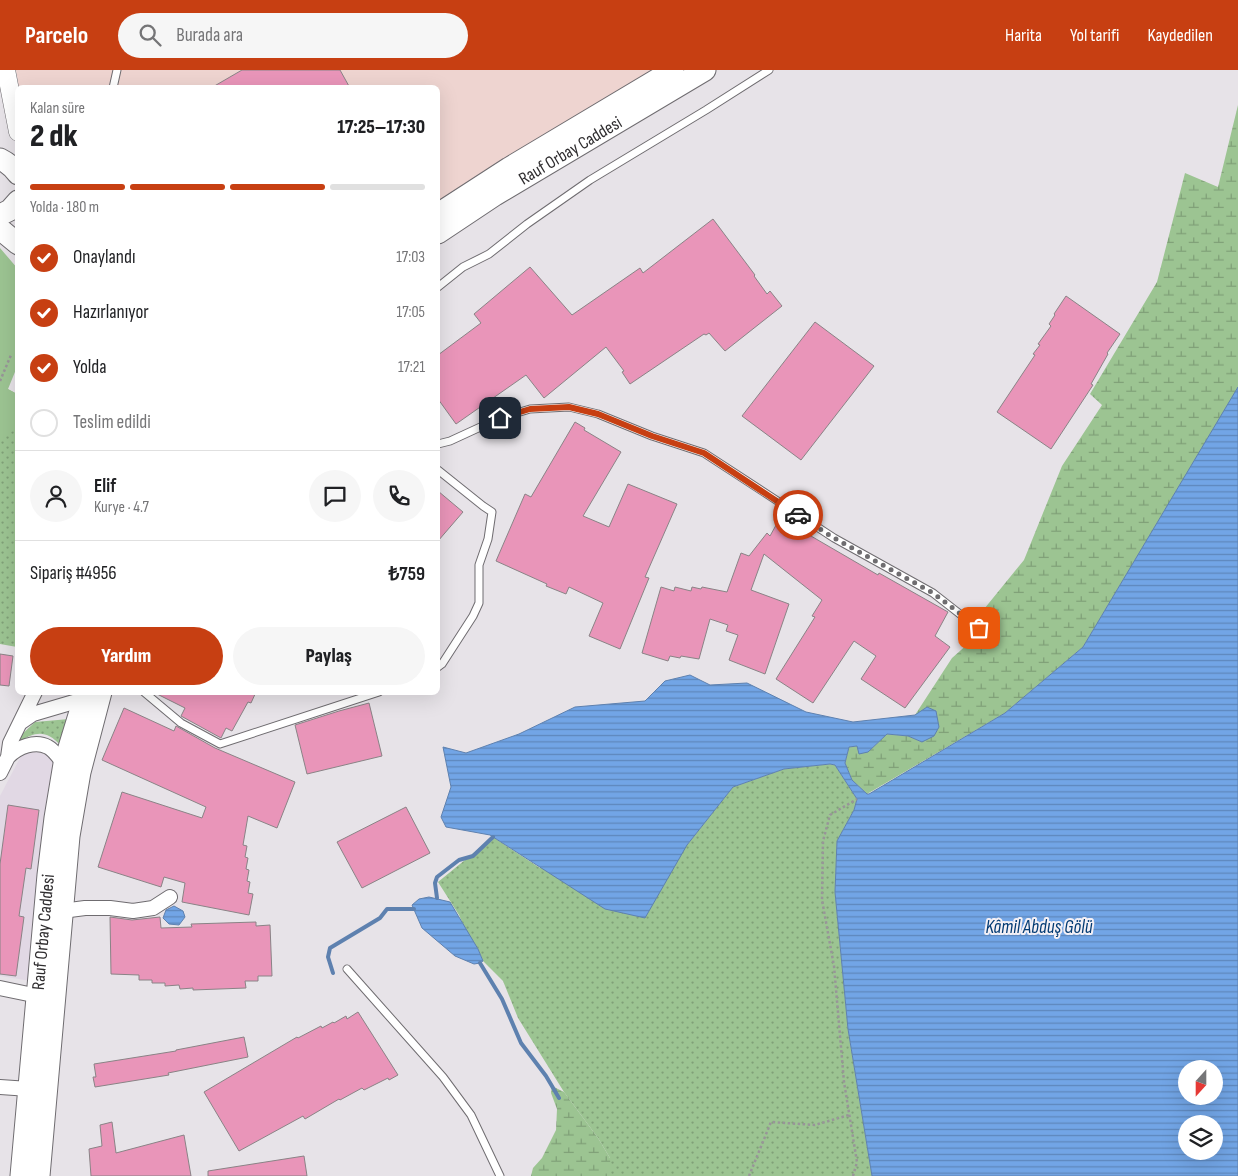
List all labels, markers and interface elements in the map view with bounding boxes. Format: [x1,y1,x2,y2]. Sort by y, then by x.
search box [118,13,468,58]
text: Parcelo [25,21,88,50]
icon: search [136,21,164,49]
text: Burada ara [176,24,243,47]
text: Harita [1005,25,1042,46]
text: Yol tarifi [1070,25,1119,46]
text: Kaydedilen [1147,25,1213,46]
text: Kalan süre [30,99,85,118]
street label: Rauf Orbay Caddesi [515,112,626,189]
text: 17:25–17:30 [337,116,425,139]
text: 2 dk [30,117,78,156]
text: Yolda · 180 m [30,198,99,217]
icon: check [30,244,58,272]
text: Onaylandı [73,246,135,269]
text: 17:03 [396,248,425,267]
icon: check [30,299,58,327]
text: Hazırlanıyor [73,301,149,324]
text: 17:05 [397,303,425,322]
icon: check [30,354,58,382]
text: Yolda [73,356,107,379]
text: 17:21 [398,358,425,377]
pin [479,397,521,439]
icon: home [486,404,514,432]
text: Teslim edildi [73,411,151,434]
button: person [30,470,82,522]
button: chat [309,470,361,522]
button: phone [373,470,425,522]
text: Elif [94,475,116,498]
courier [773,490,823,540]
text: Kurye · 4.7 [94,498,149,517]
icon: car [784,501,812,529]
text: Sipariş #4956 [30,562,117,585]
text: ₺759 [389,563,425,586]
pin [958,607,1000,649]
icon: bag [965,614,993,642]
button: Yardım [30,627,223,685]
button: Paylaş [233,627,425,685]
street label: Rauf Orbay Caddesi [28,873,59,991]
water label: Kâmil Abduş Gölü [985,916,1093,939]
north arrow [1178,1060,1222,1105]
map controls [1178,1060,1223,1160]
button: layers [1178,1115,1223,1160]

